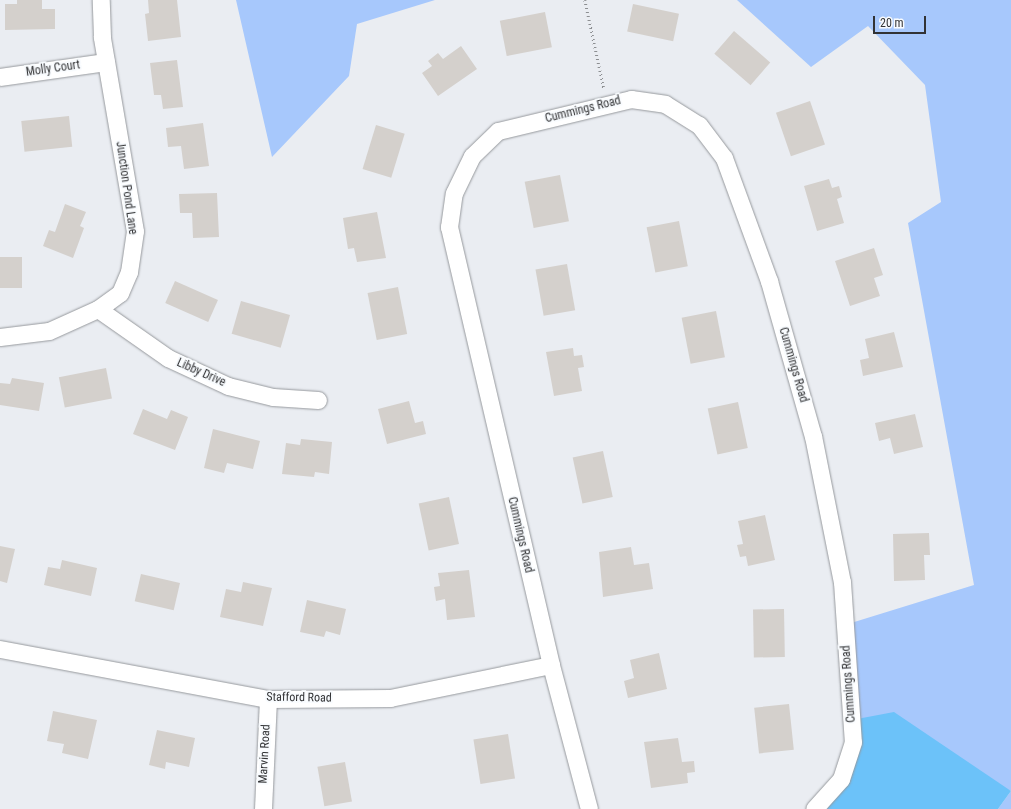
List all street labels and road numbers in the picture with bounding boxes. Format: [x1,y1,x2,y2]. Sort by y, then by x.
street label: Molly Court [25,58,81,80]
street label: Cummings Road [544,94,622,126]
street label: Junction Pond Lane [112,141,140,235]
street label: Cummings Road [775,326,811,404]
street label: Libby Drive [174,356,228,390]
street label: Cummings Road [504,496,536,574]
street label: Cummings Road [839,645,859,723]
street label: Stafford Road [266,690,332,706]
street label: Marvin Road [256,724,274,784]

